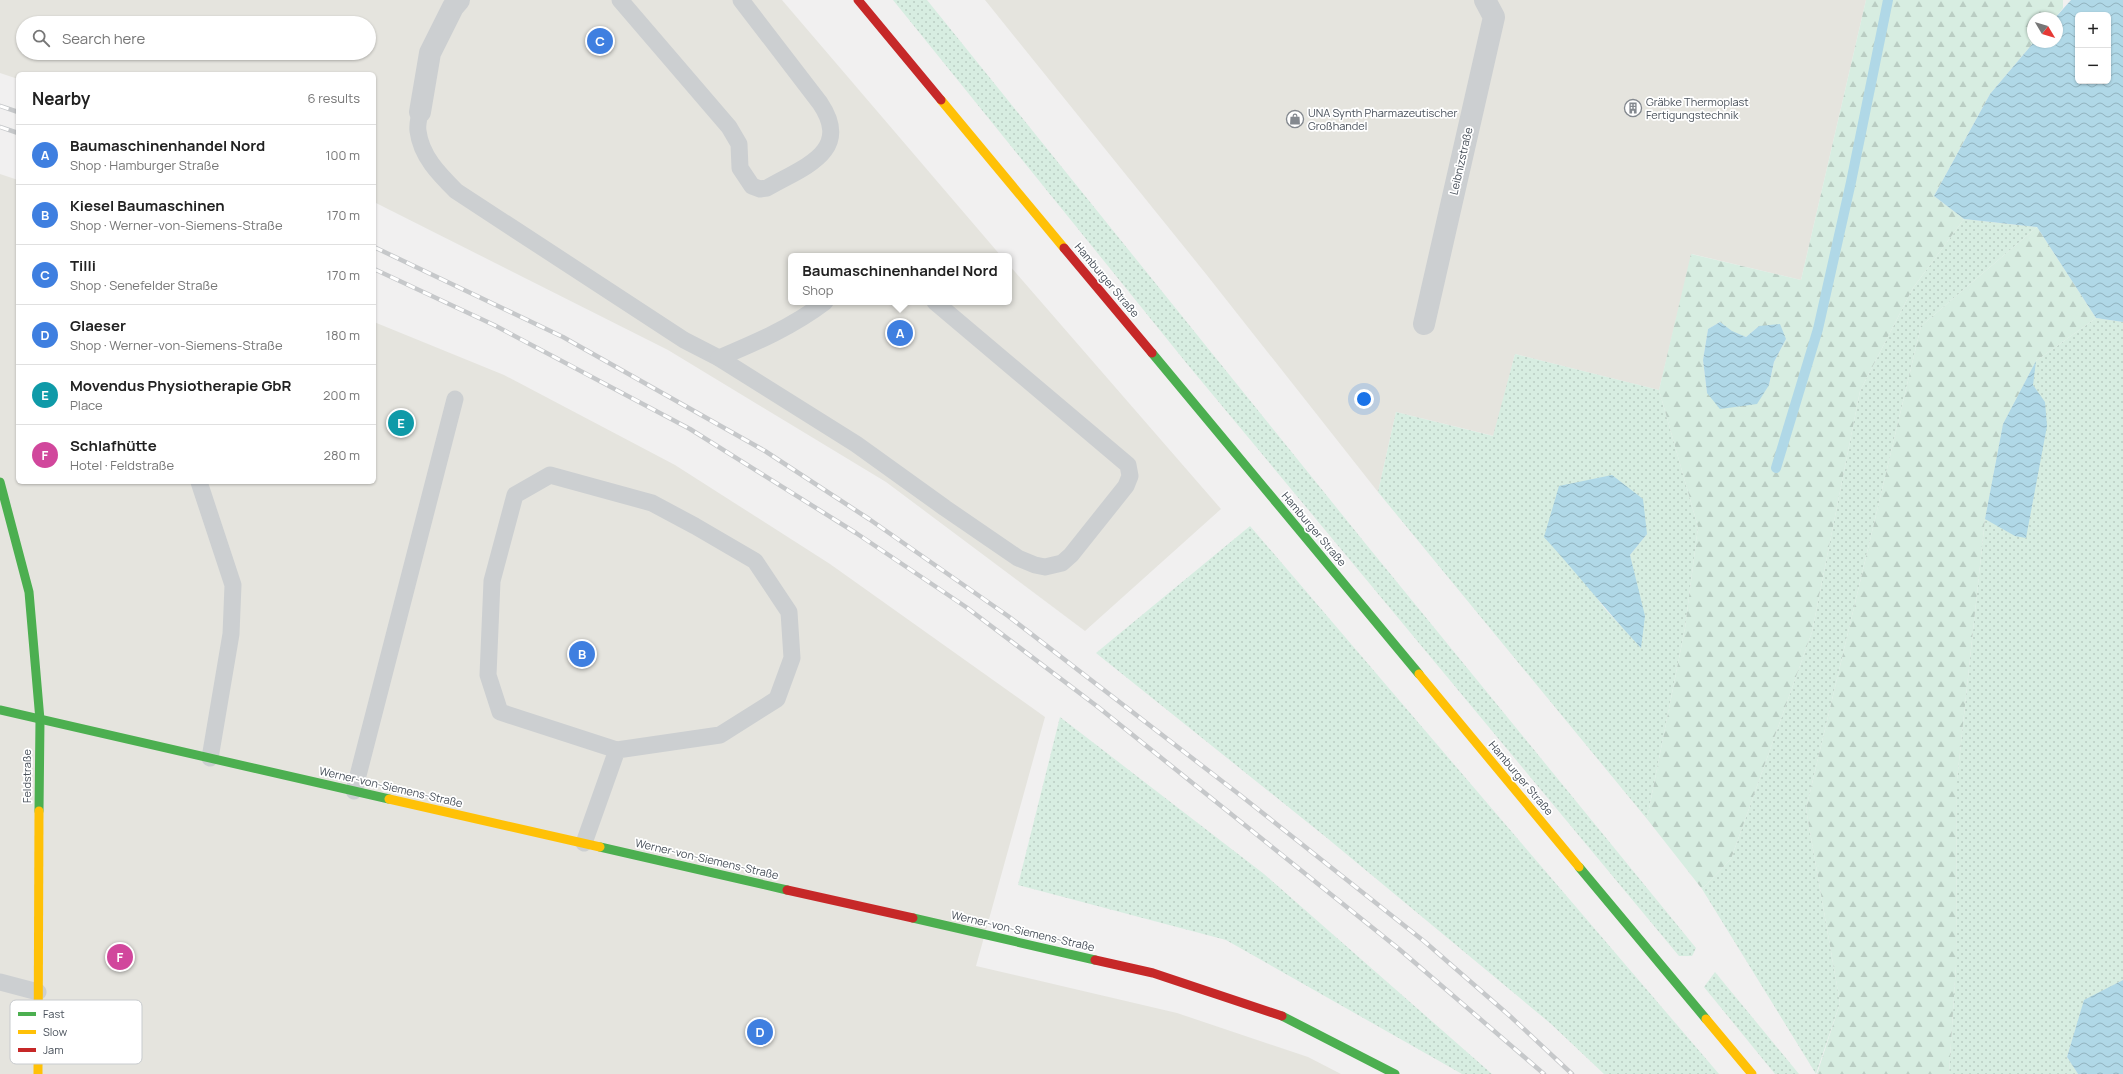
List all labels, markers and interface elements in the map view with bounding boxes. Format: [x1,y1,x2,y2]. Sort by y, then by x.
north arrow [2027,12,2063,48]
map controls [2075,12,2111,84]
button: + [2075,12,2111,48]
search box [16,16,376,60]
pin: C [587,26,613,56]
icon: search [30,27,52,49]
text: Search here [62,28,145,49]
button: − [2075,48,2111,84]
text: Nearby [32,87,90,110]
text: 6 results [308,89,360,107]
place label: Gräbke Thermoplast Fertigungstechnik [1646,94,1749,122]
building icon: Gräbke Thermoplast Fertigungstechnik [1623,98,1643,118]
place label: UNA Synth Pharmazeutischer Großhandel [1308,105,1457,133]
shop icon: UNA Synth Pharmazeutischer Großhandel [1285,109,1305,129]
street label: Leibnizstraße [1445,125,1476,196]
text: Baumaschinenhandel Nord [70,135,265,156]
text: A [41,146,49,164]
text: 100 m [325,146,360,164]
text: Shop · Hamburger Straße [70,156,219,174]
text: Kiesel Baumaschinen [70,195,225,216]
text: B [41,206,49,224]
text: 170 m [327,206,360,224]
text: Shop · Werner-von-Siemens-Straße [70,216,283,234]
street label: Hamburger Straße [1072,239,1143,321]
popup [788,253,1012,305]
text: Tilli [70,255,96,276]
text: Baumaschinenhandel Nord [802,260,998,281]
text: C [40,266,50,284]
text: 170 m [327,266,360,284]
text: Shop · Senefelder Straße [70,276,218,294]
text: Shop [802,281,833,299]
text: Glaeser [70,315,126,336]
pin: A [887,318,913,348]
text: D [40,326,50,344]
text: 180 m [326,326,360,344]
text: Shop · Werner-von-Siemens-Straße [70,336,283,354]
text: Movendus Physiotherapie GbR [70,375,292,396]
text: E [41,386,49,404]
text: 200 m [323,386,360,404]
your location [1354,389,1374,409]
text: Place [70,396,103,414]
pin: E [388,408,414,438]
text: Schlafhütte [70,435,157,456]
text: F [42,446,48,464]
text: 280 m [323,446,360,464]
text: Hotel · Feldstraße [70,456,174,474]
street label: Hamburger Straße [1279,488,1350,570]
pin: B [569,639,595,669]
street label: Hamburger Straße [1486,737,1557,819]
street label: Feldstraße [19,748,34,803]
street label: Werner-von-Siemens-Straße [318,763,465,810]
street label: Werner-von-Siemens-Straße [634,835,781,882]
street label: Werner-von-Siemens-Straße [950,907,1097,954]
pin: F [107,942,133,972]
legend [10,1000,142,1064]
text: Fast [43,1006,65,1021]
pin: D [747,1017,773,1047]
text: Slow [43,1024,68,1039]
text: Jam [43,1042,64,1057]

